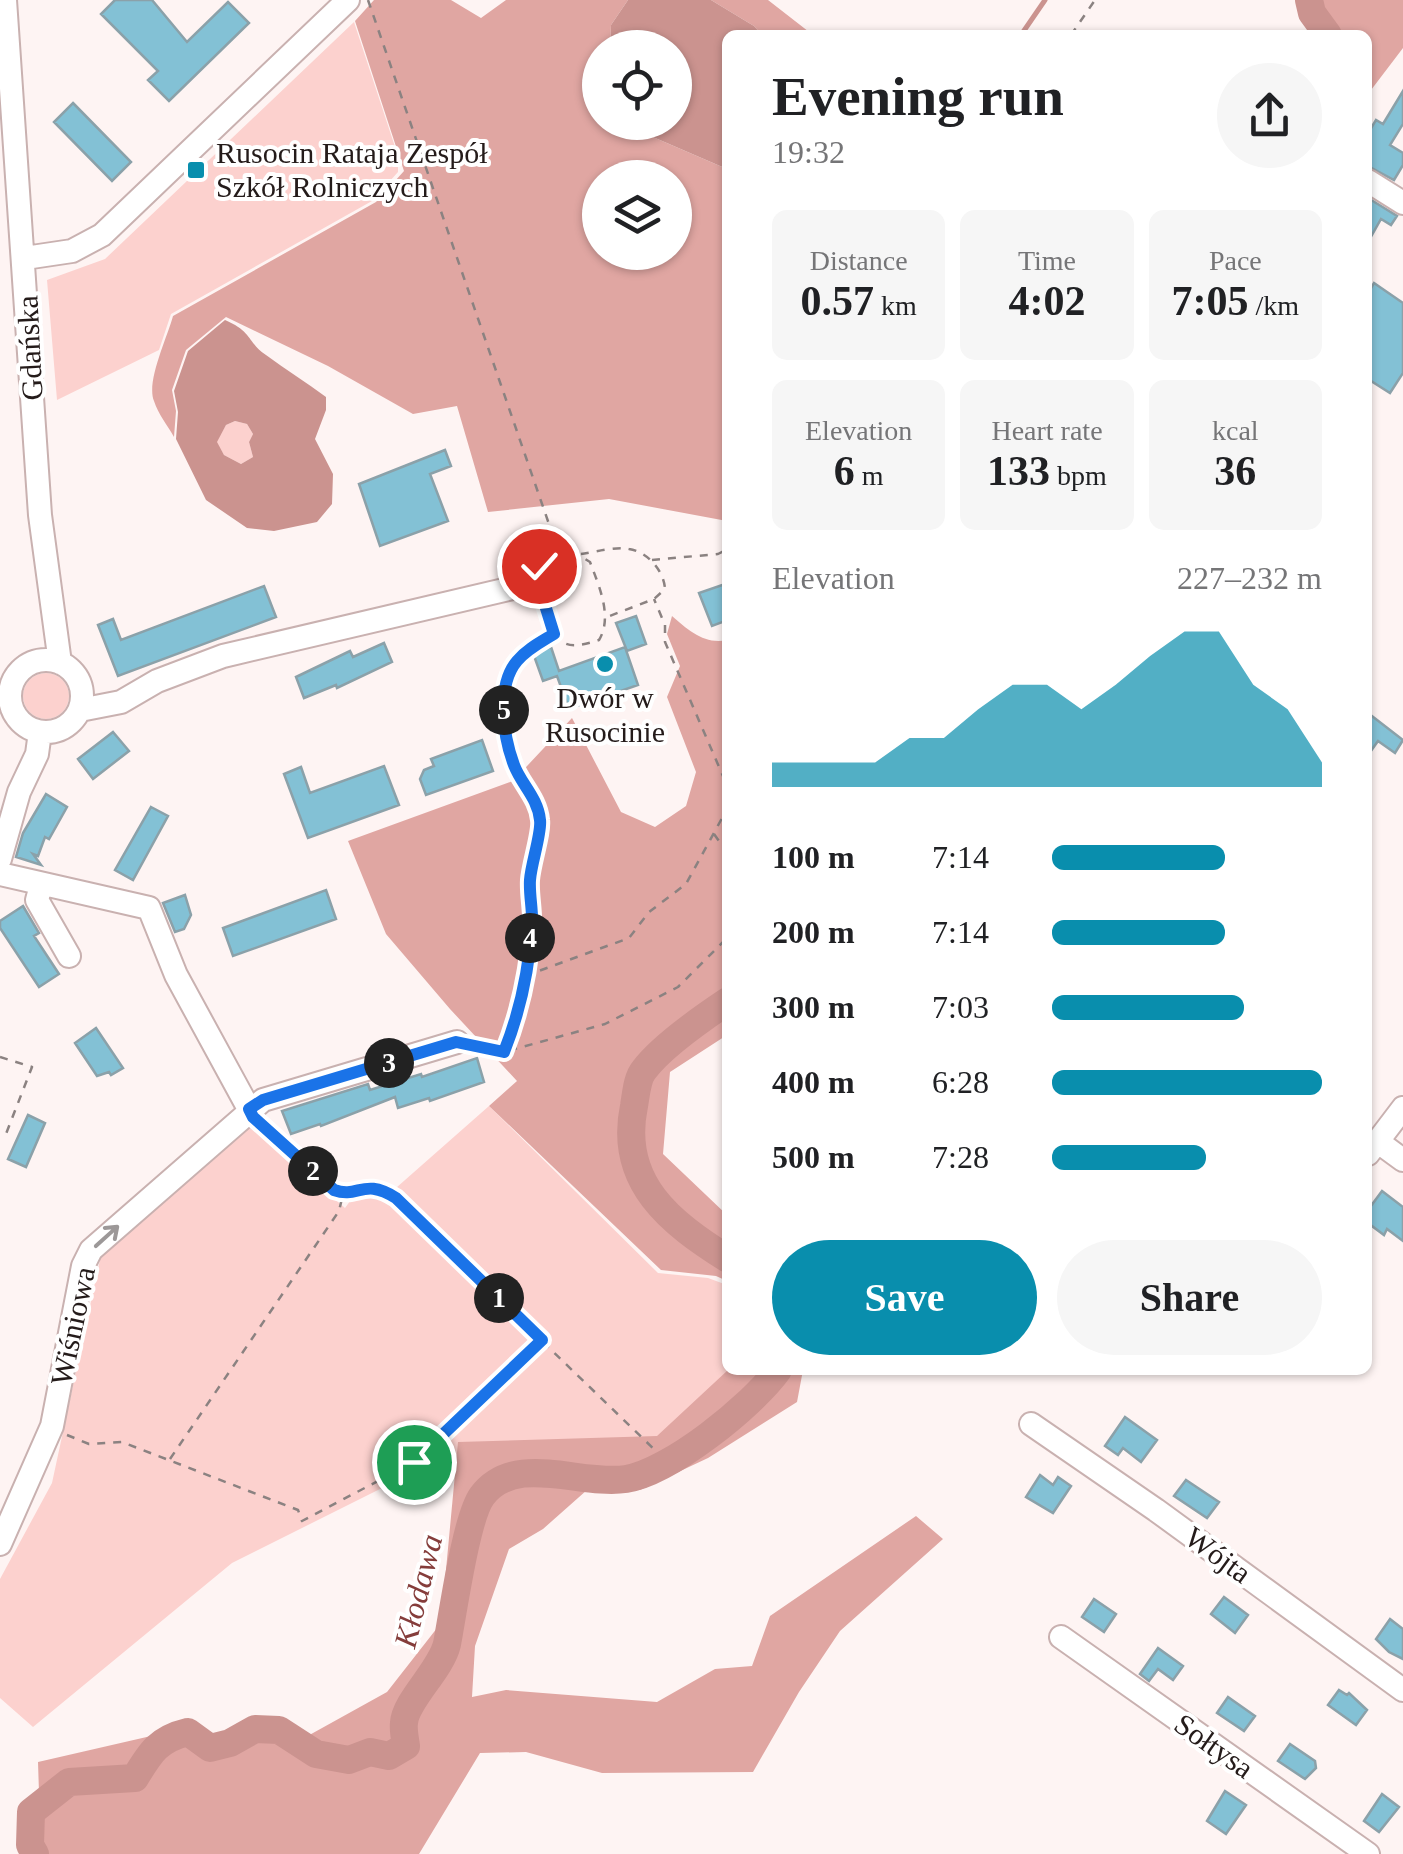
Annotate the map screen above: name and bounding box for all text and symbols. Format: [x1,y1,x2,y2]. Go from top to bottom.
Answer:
map controls [582,30,692,270]
button: locate [582,30,692,140]
button: share [1217,63,1322,168]
text: Evening run [772,66,1064,127]
text: 19:32 [772,134,845,170]
place label: Rusocin Rataja Zespół Szkół Rolniczych [216,136,488,203]
marker: Rusocin Rataja Zespół Szkół Rolniczych [185,159,207,181]
button: layers [582,160,692,270]
text: Distance [810,245,908,276]
text: Time [1018,245,1076,276]
text: Pace [1209,245,1262,276]
text: 0.57 [801,278,874,324]
text: 4:02 [1008,278,1085,324]
text: 7:05 [1172,278,1249,324]
text: km [874,290,917,321]
text: /km [1249,290,1299,321]
street label: Gdańska [10,295,49,401]
text: Elevation [805,415,912,446]
text: Heart rate [991,415,1103,446]
text: kcal [1212,415,1259,446]
text: 6 [834,448,855,494]
text: 133 [987,448,1050,494]
text: 36 [1214,448,1256,494]
text: m [855,460,884,491]
text: bpm [1050,460,1107,491]
pin [497,524,582,609]
icon: check [512,539,567,594]
text: Elevation [772,560,895,596]
text: 227–232 m [1177,560,1322,596]
marker: Dwór w Rusocinie [594,653,616,675]
place label: Dwór w Rusocinie [545,681,665,748]
pin: 5 [479,685,529,735]
text: 5 [497,694,511,725]
text: 100 m [772,839,855,875]
text: 7:14 [932,839,989,875]
pin: 4 [505,913,555,963]
text: 200 m [772,914,855,950]
text: 7:14 [932,914,989,950]
text: 4 [523,922,537,953]
text: 300 m [772,989,855,1025]
text: 7:03 [932,989,989,1025]
pin: 3 [364,1038,414,1088]
text: 3 [382,1047,396,1078]
text: 400 m [772,1064,855,1100]
text: 6:28 [932,1064,989,1100]
text: 500 m [772,1139,855,1175]
text: 7:28 [932,1139,989,1175]
pin: 2 [288,1146,338,1196]
text: 2 [306,1155,320,1186]
one-way arrow [94,1224,119,1247]
button: Save [772,1240,1037,1355]
button: Share [1057,1240,1322,1355]
street label: Wiśniowa [44,1264,101,1388]
pin: 1 [474,1273,524,1323]
text: 1 [492,1282,506,1313]
pin [372,1420,457,1505]
icon: arrive [387,1435,442,1490]
street label: Wójta [1179,1520,1258,1589]
water label: Kłodawa [386,1531,449,1652]
street label: Sołtysa [1169,1707,1260,1784]

